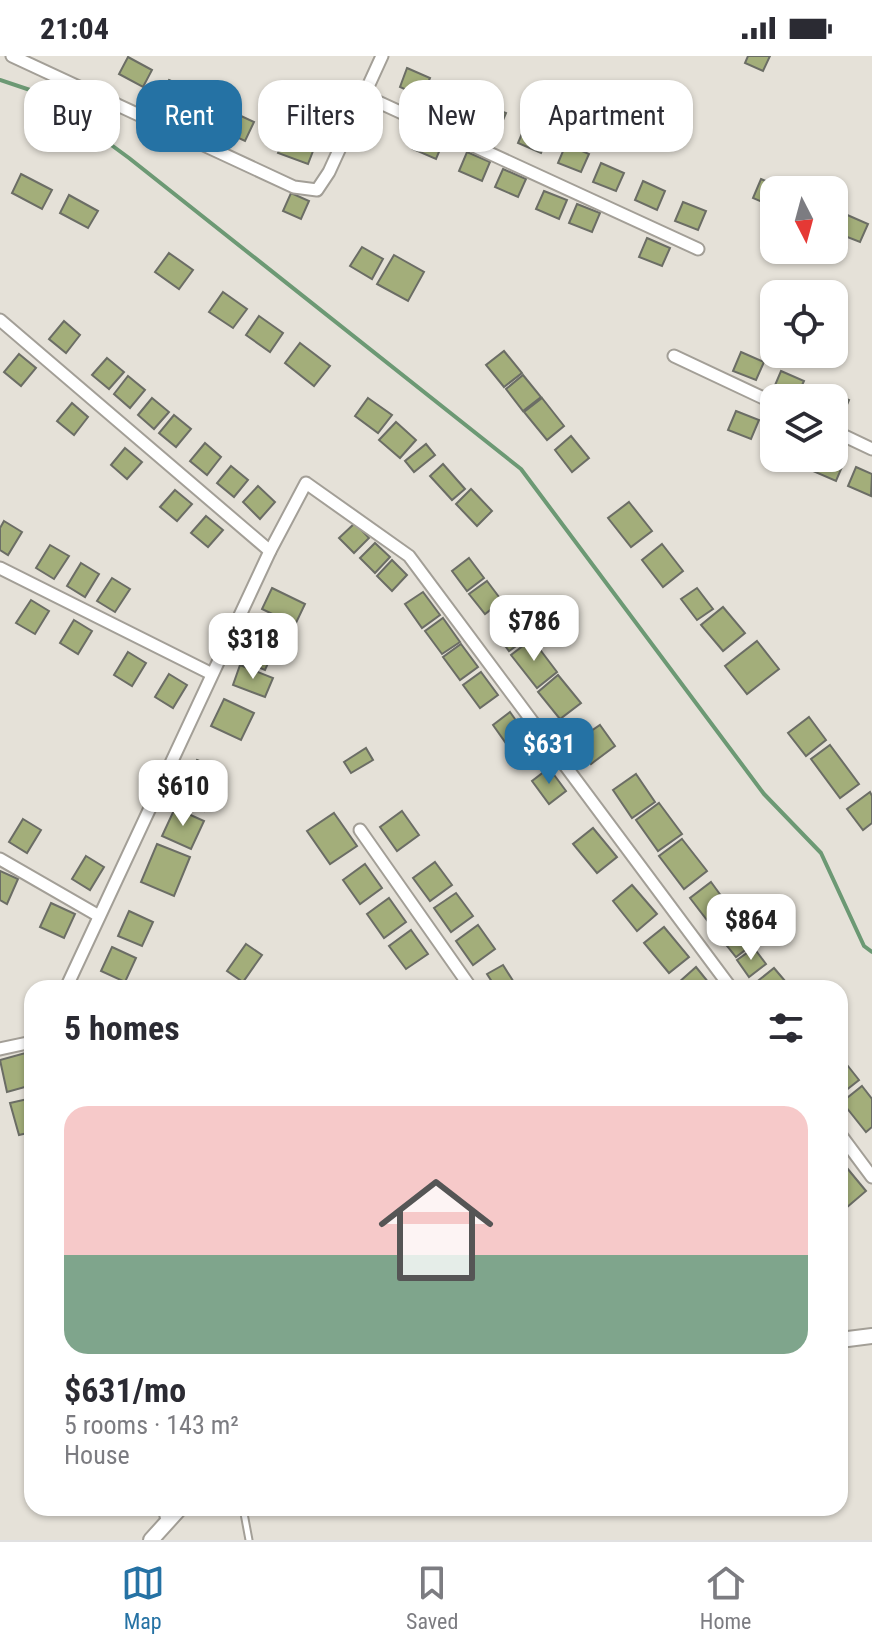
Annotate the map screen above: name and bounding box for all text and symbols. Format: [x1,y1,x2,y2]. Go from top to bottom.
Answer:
text: 21:04 [40,11,109,46]
chip: Buy [24,80,120,152]
chip: Rent [136,80,242,152]
chip: Filters [258,80,383,152]
chip: New [399,80,504,152]
chip: Apartment [520,80,693,152]
north arrow [760,176,848,264]
map controls [760,176,848,472]
button: locate [760,280,848,368]
button: layers [760,384,848,472]
pin: $786 [487,595,581,663]
text: $786 [508,606,560,636]
pin: $318 [206,613,300,681]
text: $318 [227,624,279,654]
pin: $631 [502,718,596,786]
text: $631 [523,729,575,759]
pin: $610 [136,760,230,828]
text: $610 [157,771,209,801]
pin: $864 [704,894,798,962]
text: $864 [725,905,777,935]
icon: filters [764,1006,808,1050]
text: 5 homes [64,1008,180,1048]
icon: home [364,1158,508,1302]
text: $631/mo [64,1370,186,1410]
text: 5 rooms · 143 m² [64,1410,239,1440]
text: House [64,1440,130,1470]
tab: Map [121,1561,165,1634]
tab: Saved [406,1561,458,1634]
tab: Home [700,1561,751,1634]

